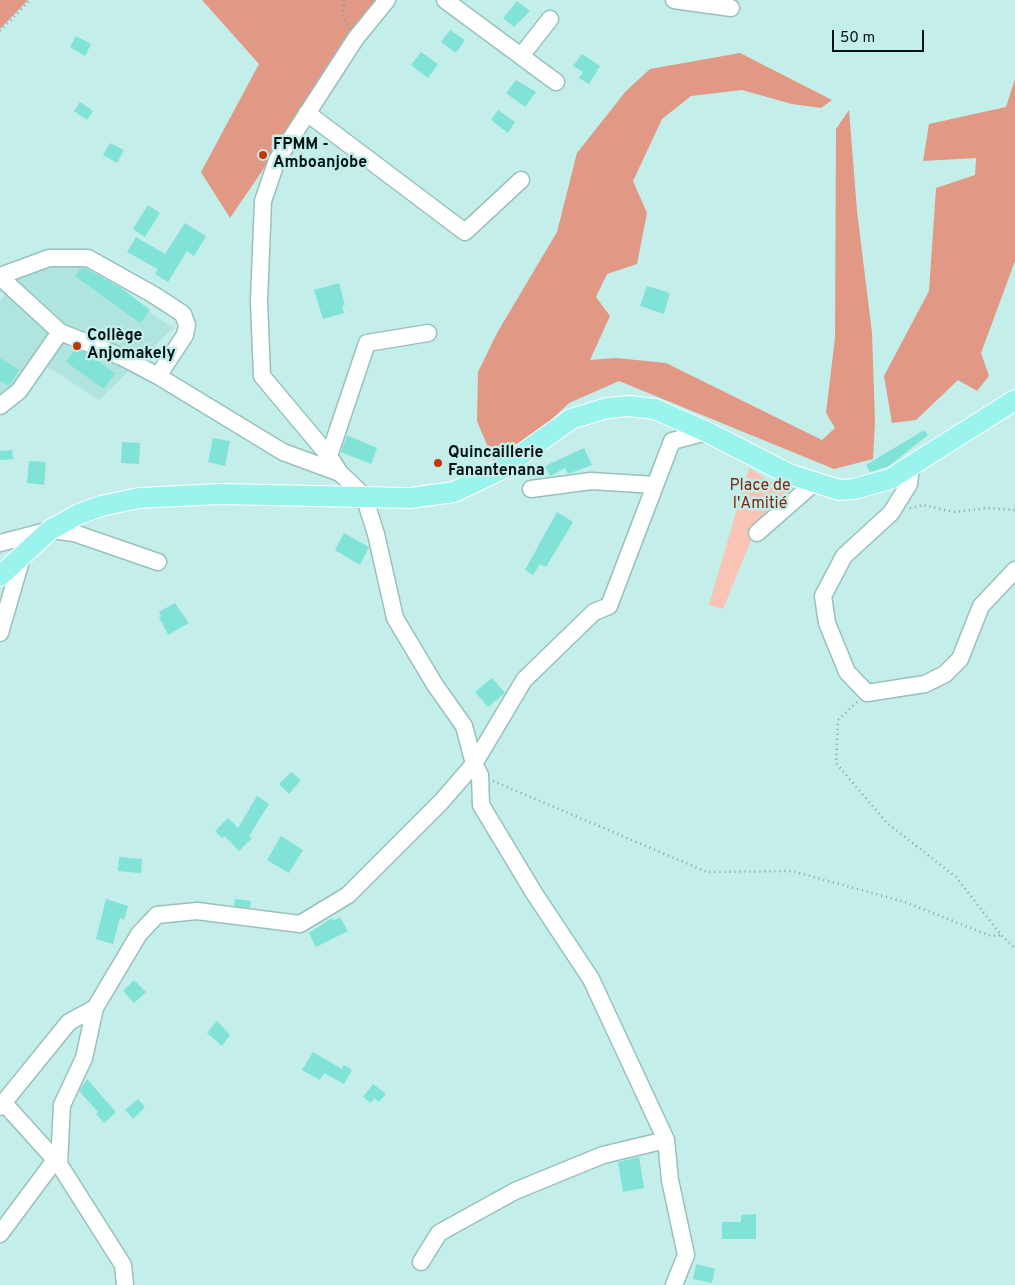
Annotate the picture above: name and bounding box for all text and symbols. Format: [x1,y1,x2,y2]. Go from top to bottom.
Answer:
scale bar [835,20,928,52]
text: 50 m [840,29,875,48]
place label: FPMM - Amboanjobe [273,136,367,174]
marker: FPMM - Amboanjobe [257,149,269,161]
place label: Collège Anjomakely [87,327,176,365]
marker: Collège Anjomakely [71,340,83,352]
place label: Quincaillerie Fanantenana [448,444,545,482]
marker: Quincaillerie Fanantenana [432,457,444,469]
park label: Place de l'Amitié [729,477,791,515]

